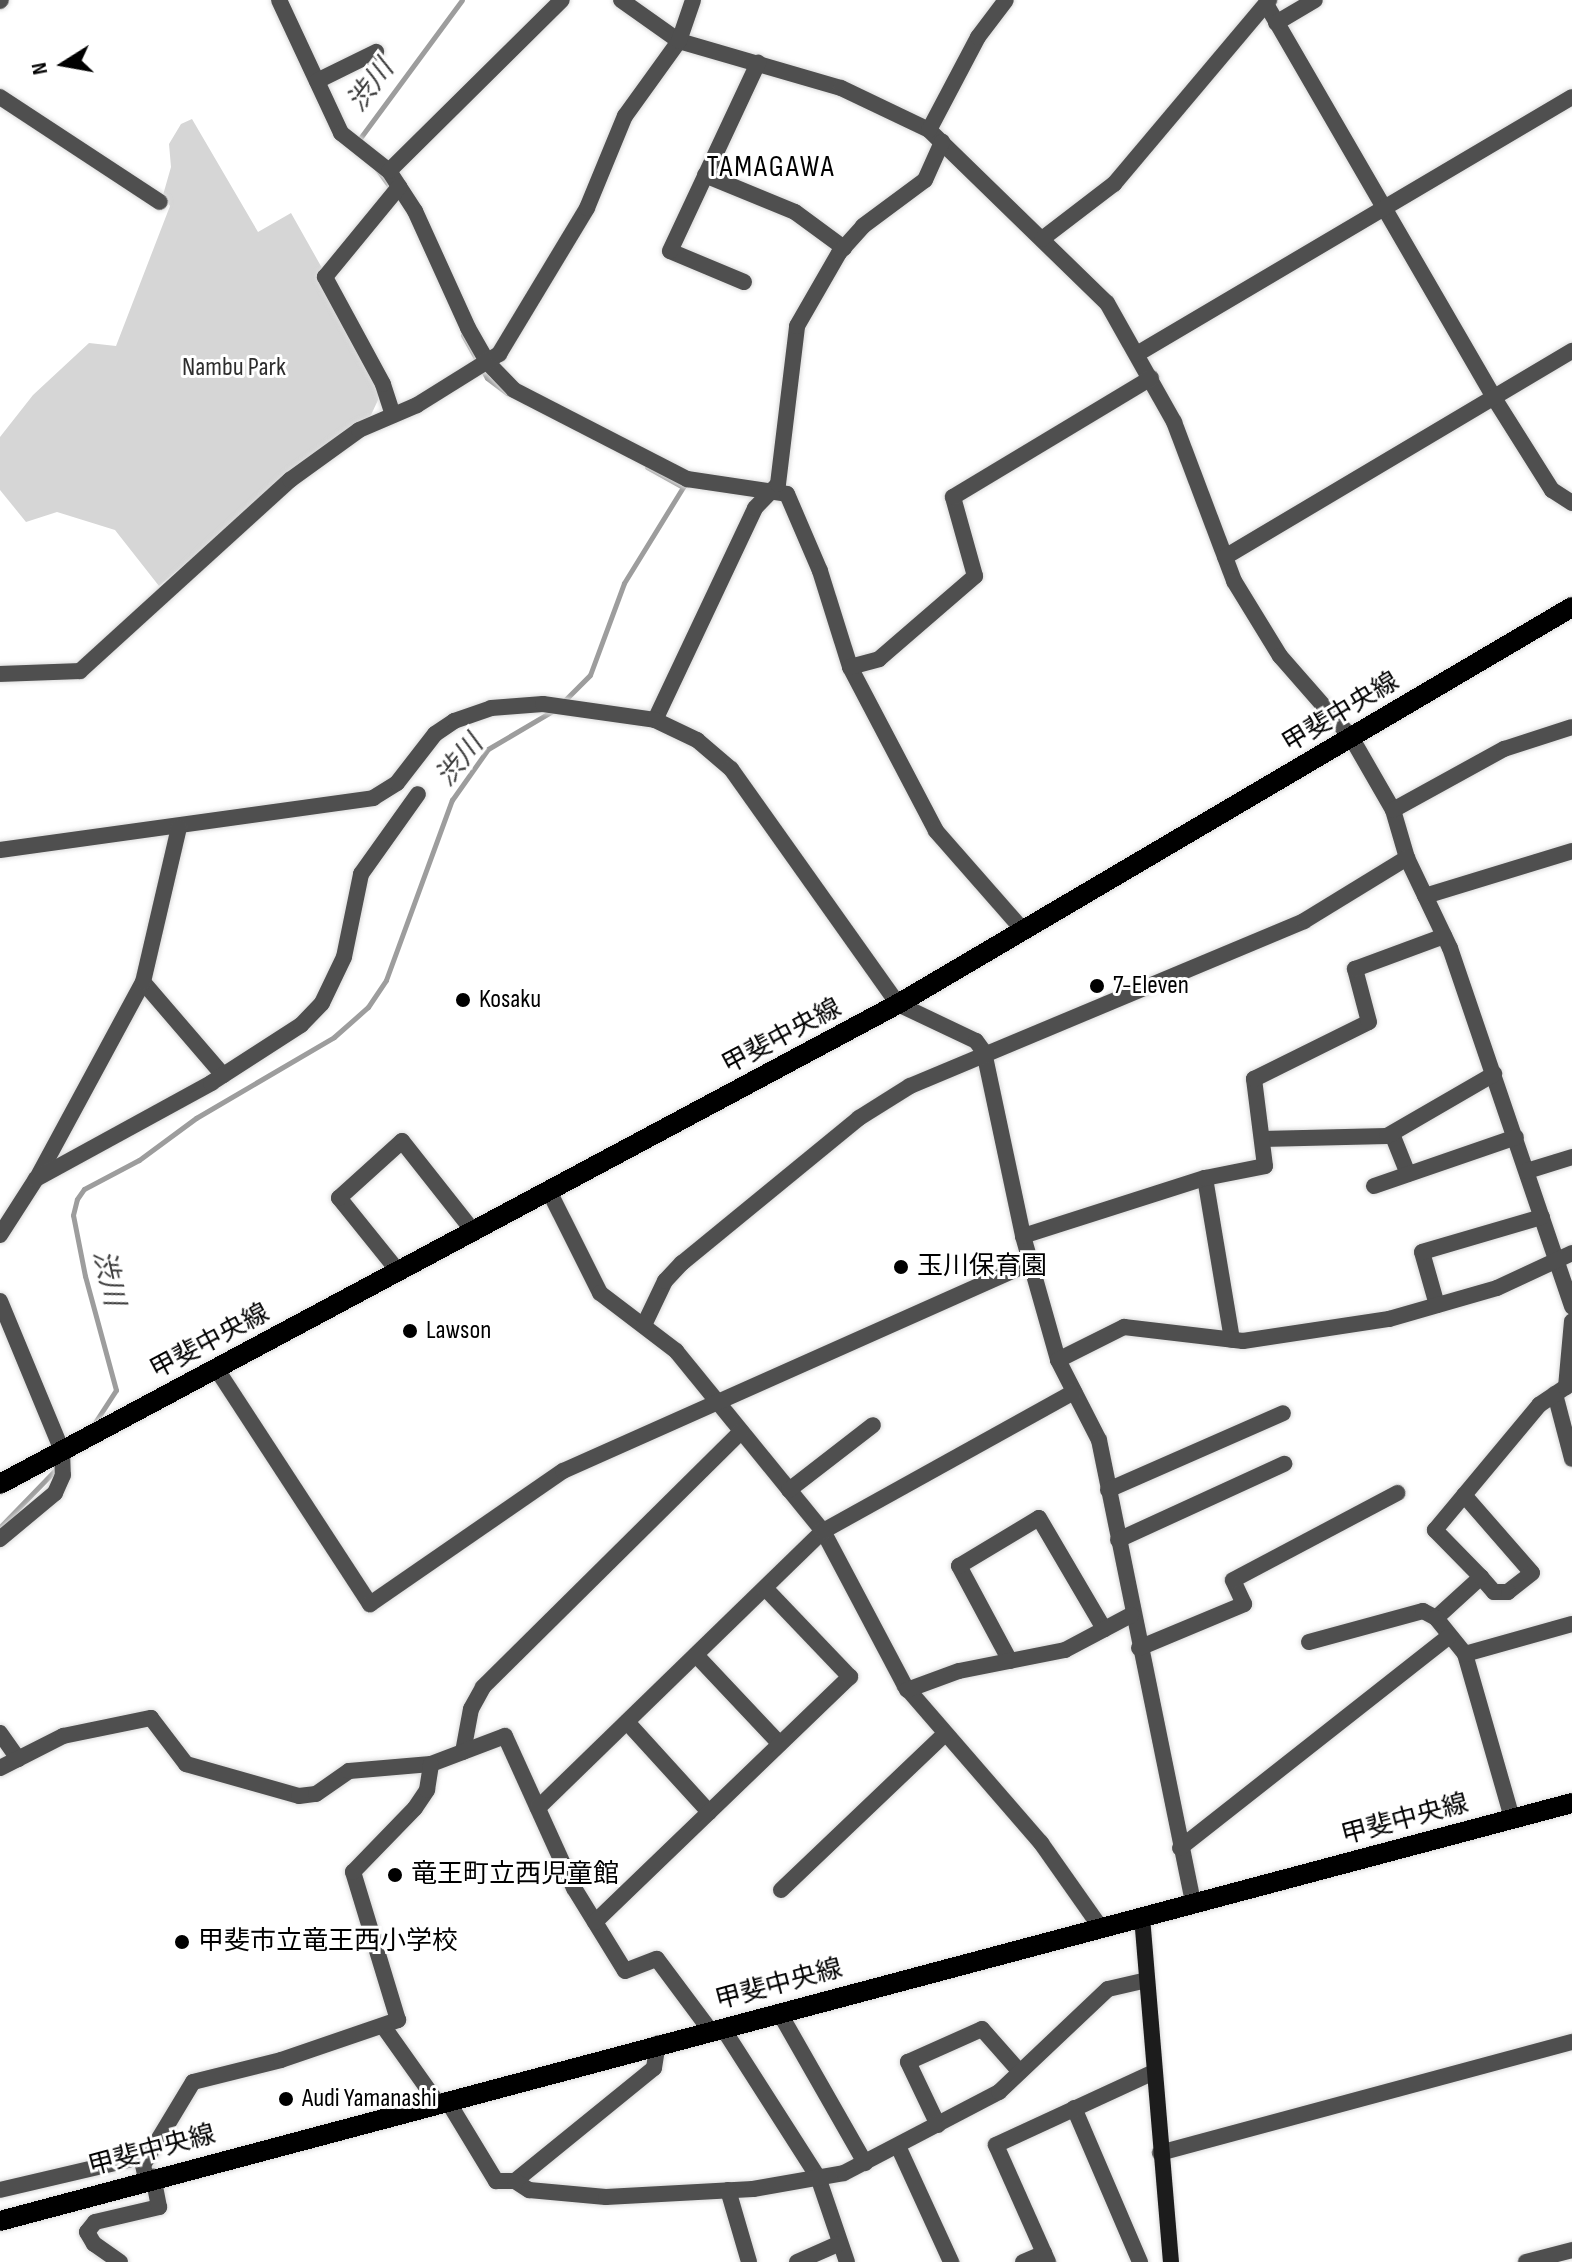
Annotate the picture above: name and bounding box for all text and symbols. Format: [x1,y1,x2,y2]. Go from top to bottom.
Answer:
north arrow [24,24,104,104]
water label: 渋川 [341,54,401,118]
text: N [26,60,54,77]
district label: TAMAGAWA [706,149,836,185]
park label: Nambu Park [182,352,286,384]
street label: 甲斐中央線 [1277,666,1405,760]
water label: 渋川 [429,729,491,793]
place label: 7-Eleven [1113,970,1189,1002]
marker: 7-Eleven [1088,977,1106,995]
place label: Kosaku [479,984,541,1016]
marker: Kosaku [454,991,472,1009]
street label: 甲斐中央線 [717,993,847,1081]
water label: 渋川 [85,1247,131,1309]
place label: 玉川保育園 [917,1251,1047,1283]
marker: 玉川保育園 [892,1258,910,1276]
street label: 甲斐中央線 [145,1298,275,1386]
place label: Lawson [426,1315,491,1347]
marker: Lawson [401,1322,419,1340]
street label: 甲斐中央線 [1338,1788,1472,1852]
place label: 竜王町立西児童館 [411,1859,619,1891]
marker: 竜王町立西児童館 [386,1866,404,1884]
place label: 甲斐市立竜王西小学校 [198,1926,458,1958]
marker: 甲斐市立竜王西小学校 [173,1933,191,1951]
street label: 甲斐中央線 [712,1953,846,2017]
place label: Audi Yamanashi [302,2083,437,2115]
marker: Audi Yamanashi [277,2090,295,2108]
street label: 甲斐中央線 [85,2119,219,2183]

